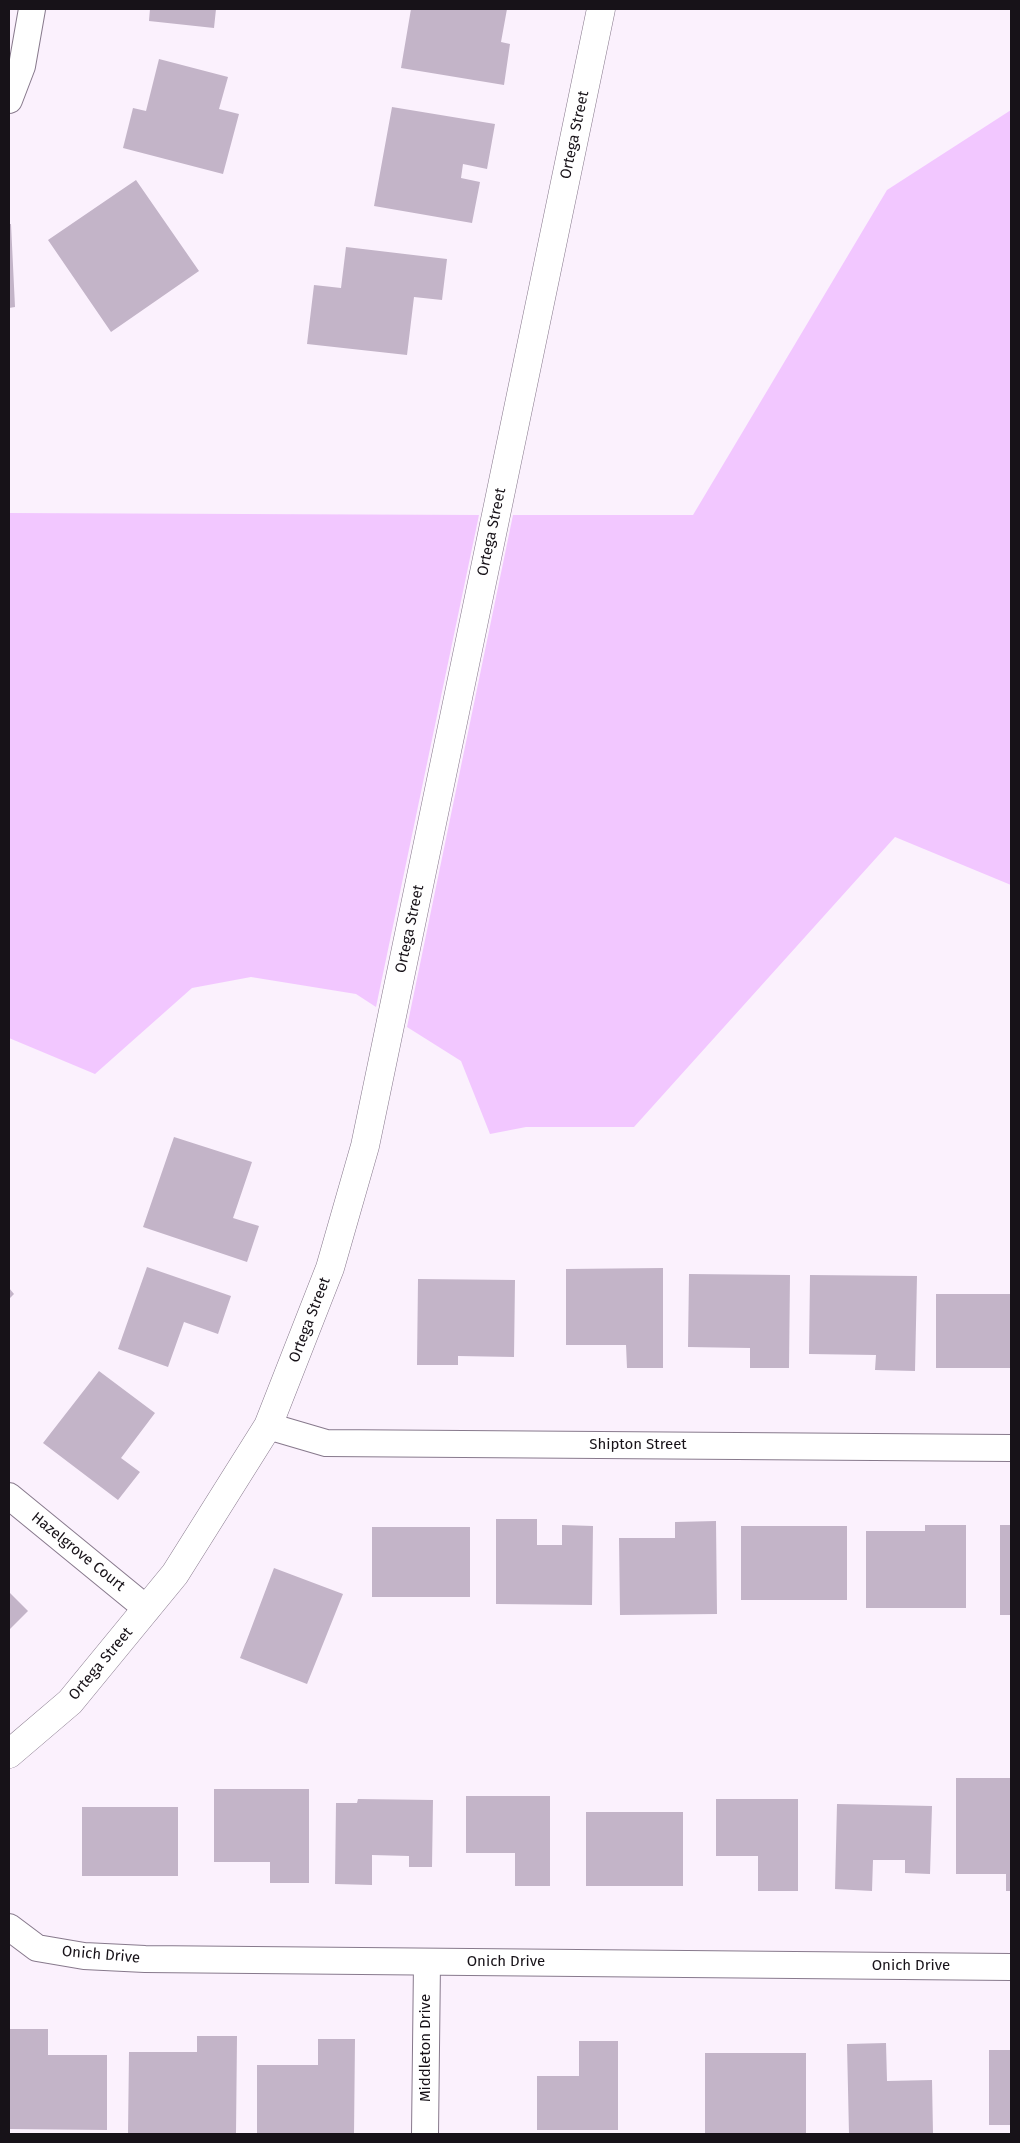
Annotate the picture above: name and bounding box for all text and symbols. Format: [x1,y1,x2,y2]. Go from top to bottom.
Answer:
street label: Ortega Street [557,89,593,181]
street label: Ortega Street [474,486,510,578]
street label: Ortega Street [392,883,428,975]
street label: Ortega Street [285,1275,335,1365]
street label: Shipton Street [589,1436,687,1454]
street label: Hazelgrove Court [27,1509,129,1595]
street label: Ortega Street [65,1624,137,1704]
street label: Onich Drive [61,1943,141,1967]
street label: Onich Drive [467,1953,545,1971]
street label: Onich Drive [872,1957,950,1975]
street label: Middleton Drive [417,1994,435,2102]

